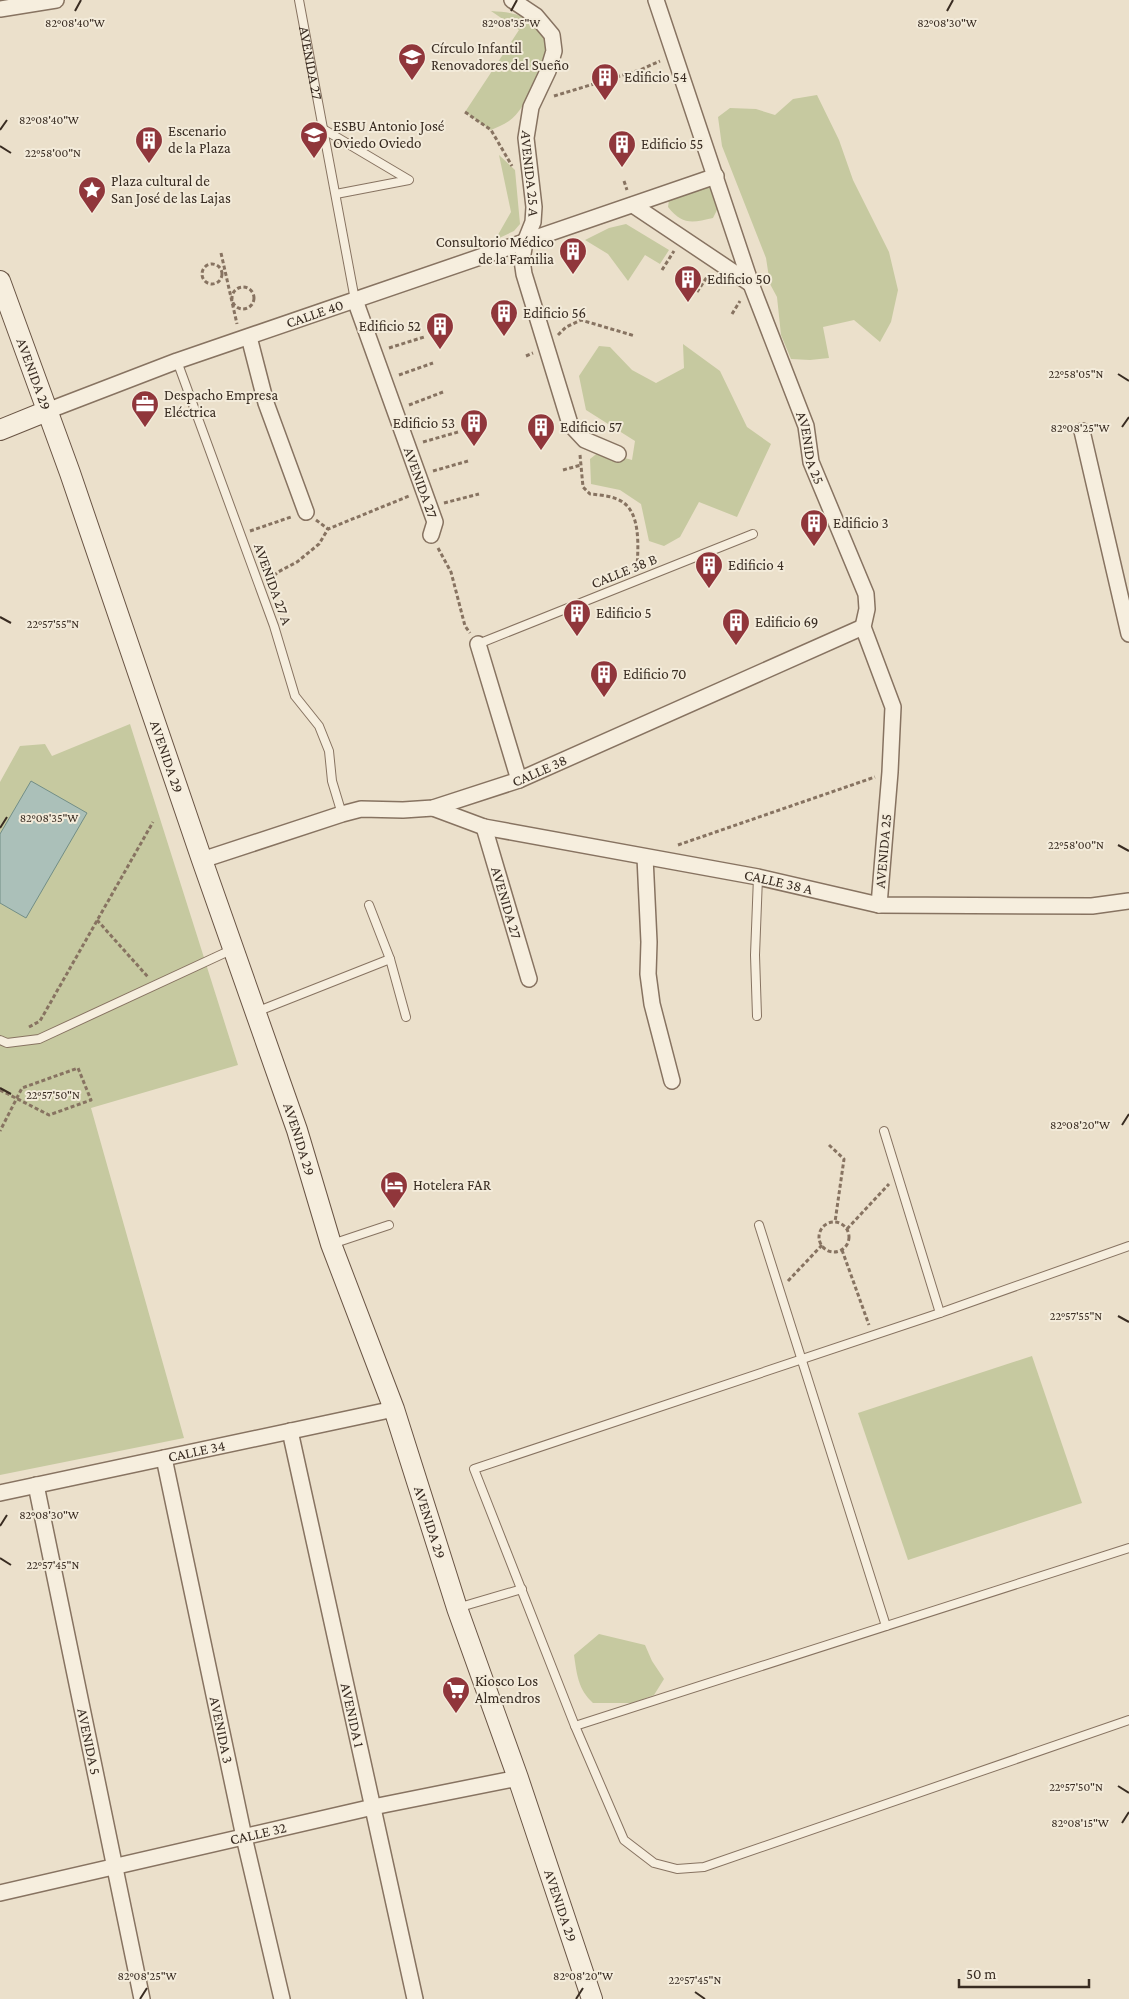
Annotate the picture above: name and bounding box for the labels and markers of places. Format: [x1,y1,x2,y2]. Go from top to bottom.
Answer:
place label: Círculo Infantil Renovadores del Sueño [431,40,569,73]
school or university icon: Círculo Infantil Renovadores del Sueño [397,42,427,81]
building icon: Edificio 54 [590,62,620,101]
place label: Edificio 54 [624,69,687,85]
place label: ESBU Antonio José Oviedo Oviedo [333,118,445,151]
school or university icon: ESBU Antonio José Oviedo Oviedo [299,120,329,159]
place label: Escenario de la Plaza [168,123,231,156]
building icon: Escenario de la Plaza [134,125,164,164]
building icon: Edificio 55 [607,129,637,168]
place label: Edificio 55 [641,136,703,152]
place label: Plaza cultural de San José de las Lajas [111,173,231,207]
place icon: Plaza cultural de San José de las Lajas [77,175,107,214]
place label: Consultorio Médico de la Familia [436,234,554,267]
building icon: Consultorio Médico de la Familia [558,236,588,275]
building icon: Edificio 50 [673,264,703,303]
place label: Edificio 50 [707,271,771,287]
building icon: Edificio 56 [489,298,519,337]
place label: Edificio 56 [523,305,586,321]
building icon: Edificio 52 [425,311,455,350]
place label: Edificio 52 [359,318,421,334]
place label: Despacho Empresa Eléctrica [164,387,278,420]
office icon: Despacho Empresa Eléctrica [130,389,160,428]
building icon: Edificio 53 [459,408,489,447]
building icon: Edificio 57 [526,412,556,451]
place label: Edificio 53 [393,415,455,431]
place label: Edificio 57 [560,419,622,435]
building icon: Edificio 3 [799,508,829,547]
place label: Edificio 3 [833,515,889,531]
building icon: Edificio 4 [694,550,724,589]
place label: Edificio 4 [728,557,784,573]
building icon: Edificio 5 [562,598,592,637]
place label: Edificio 5 [596,605,651,621]
building icon: Edificio 69 [721,607,751,646]
place label: Edificio 69 [755,614,818,630]
building icon: Edificio 70 [589,659,619,698]
place label: Edificio 70 [623,666,687,682]
hotel icon: Hotelera FAR [379,1170,409,1209]
place label: Hotelera FAR [413,1177,492,1193]
place label: Kiosco Los Almendros [475,1673,541,1706]
supermarket icon: Kiosco Los Almendros [441,1675,471,1714]

